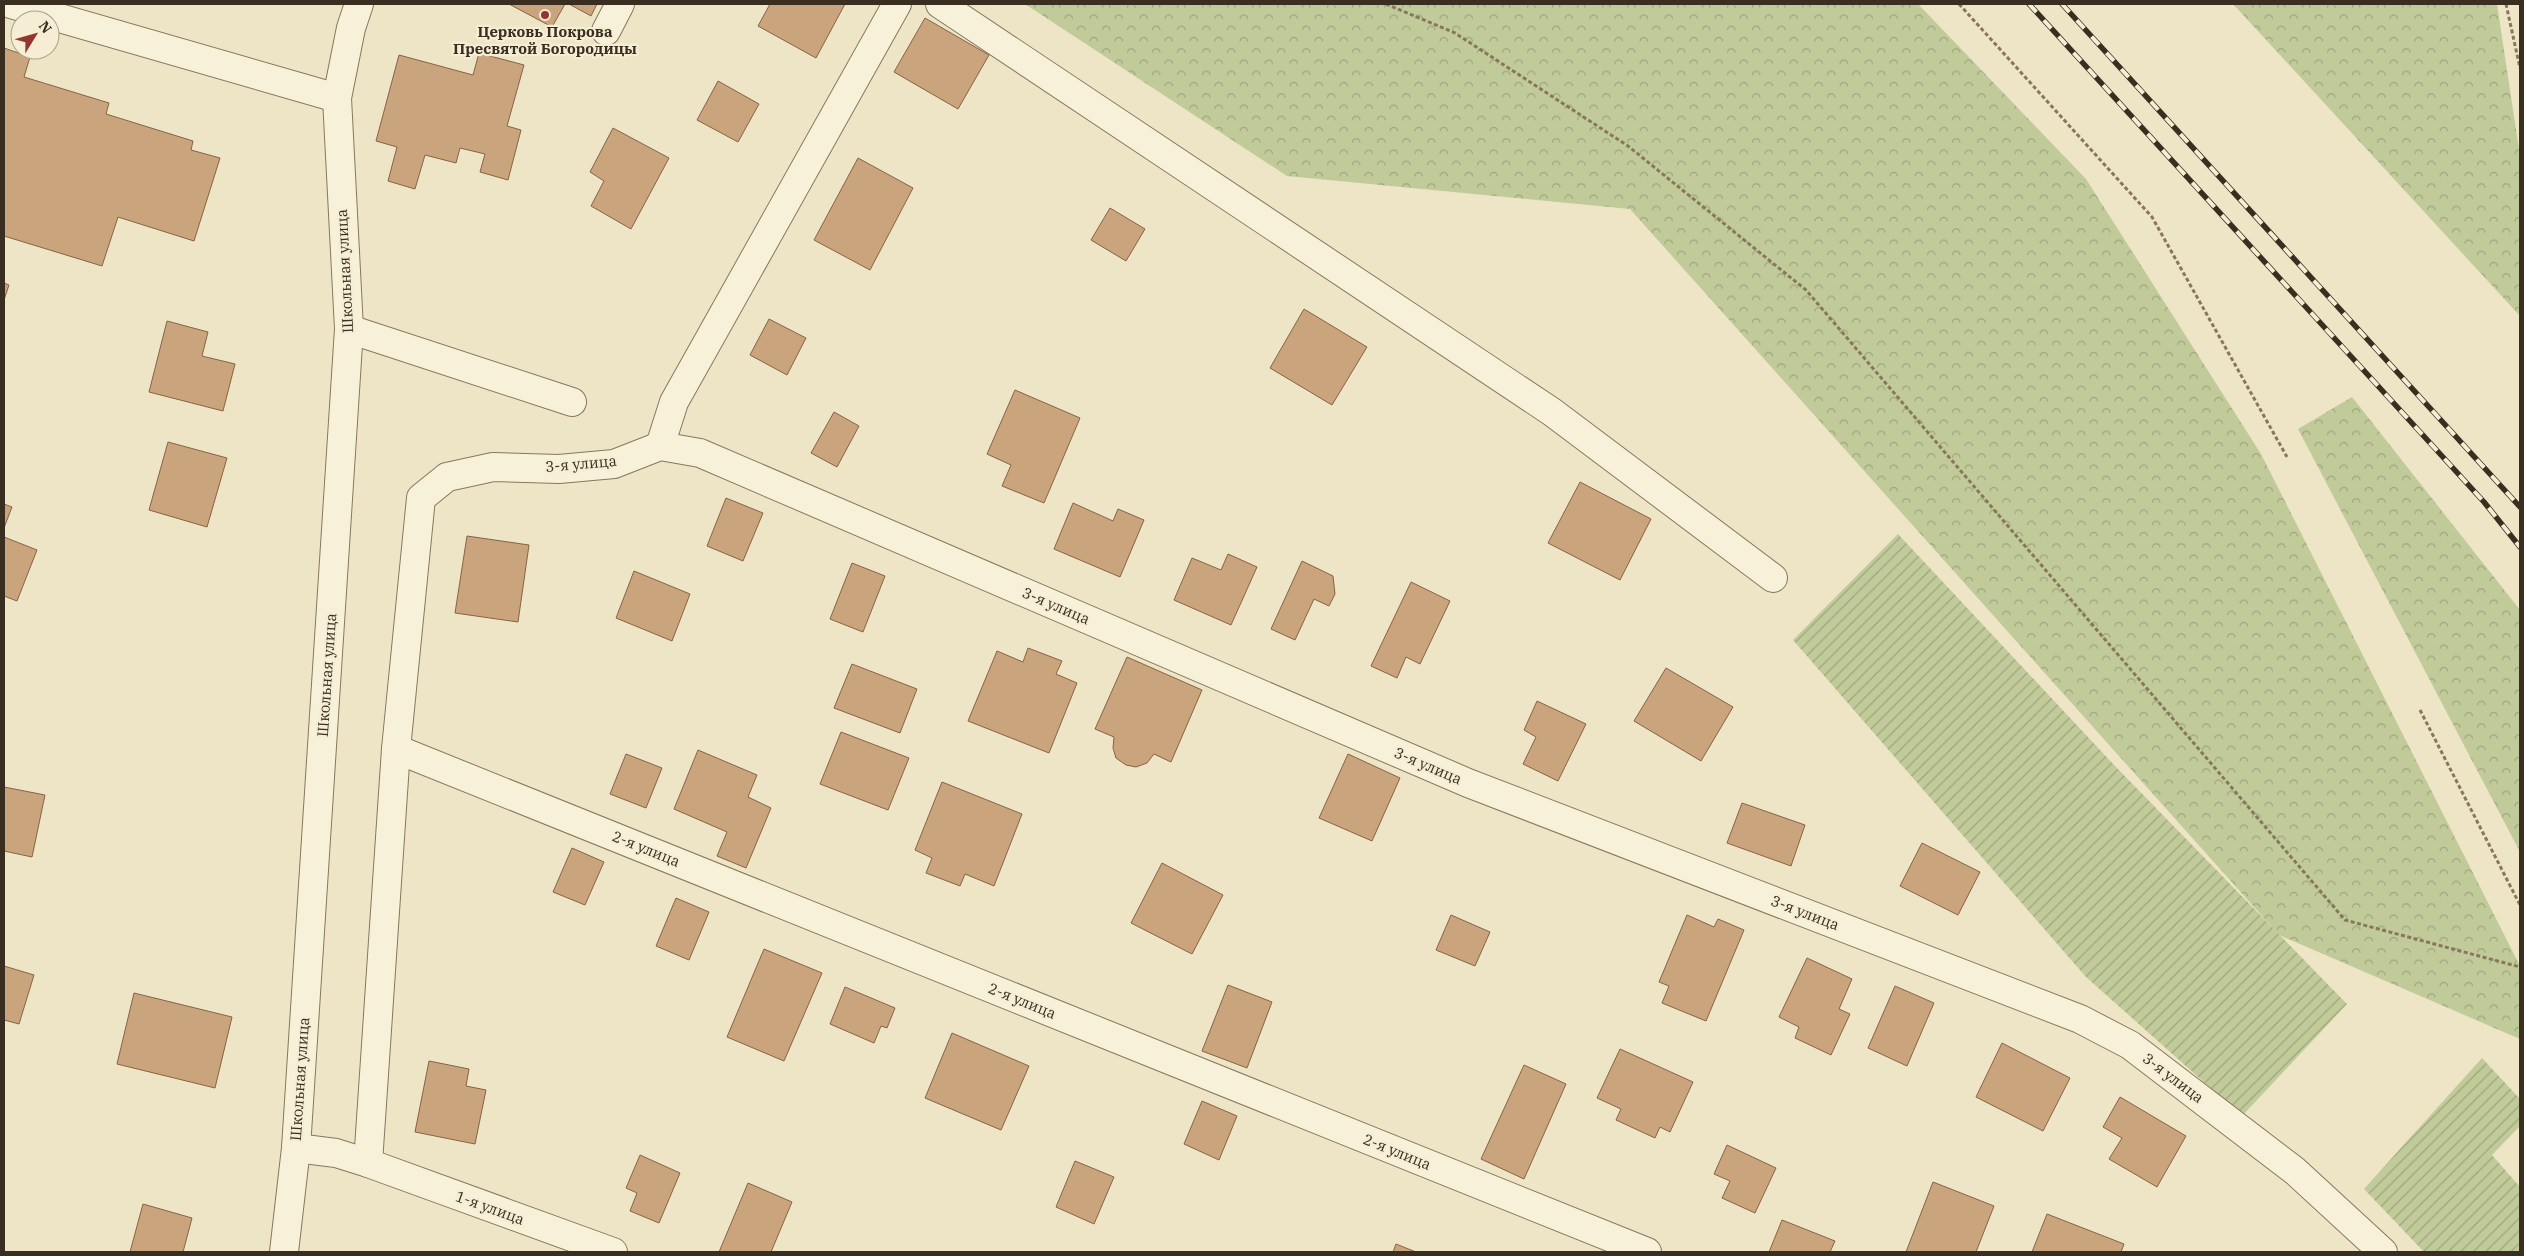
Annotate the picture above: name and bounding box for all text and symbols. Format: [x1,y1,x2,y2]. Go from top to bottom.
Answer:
marker: Церковь Покрова Пресвятой Богородицы [539,9,551,21]
north arrow [10,10,60,60]
text: N [35,17,56,37]
place label: Церковь Покрова Пресвятой Богородицы [453,22,637,58]
street label: Школьная улица [332,209,357,333]
street label: 3-я улица [544,451,617,476]
street label: 3-я улица [1020,583,1093,628]
street label: Школьная улица [313,612,340,737]
street label: 3-я улица [1392,743,1465,788]
street label: 2-я улица [609,826,683,871]
street label: 3-я улица [1768,891,1842,934]
street label: 2-я улица [985,978,1059,1023]
street label: Школьная улица [286,1016,313,1141]
street label: 3-я улица [2139,1048,2208,1107]
street label: 2-я улица [1360,1129,1434,1174]
street label: 1-я улица [453,1186,527,1229]

